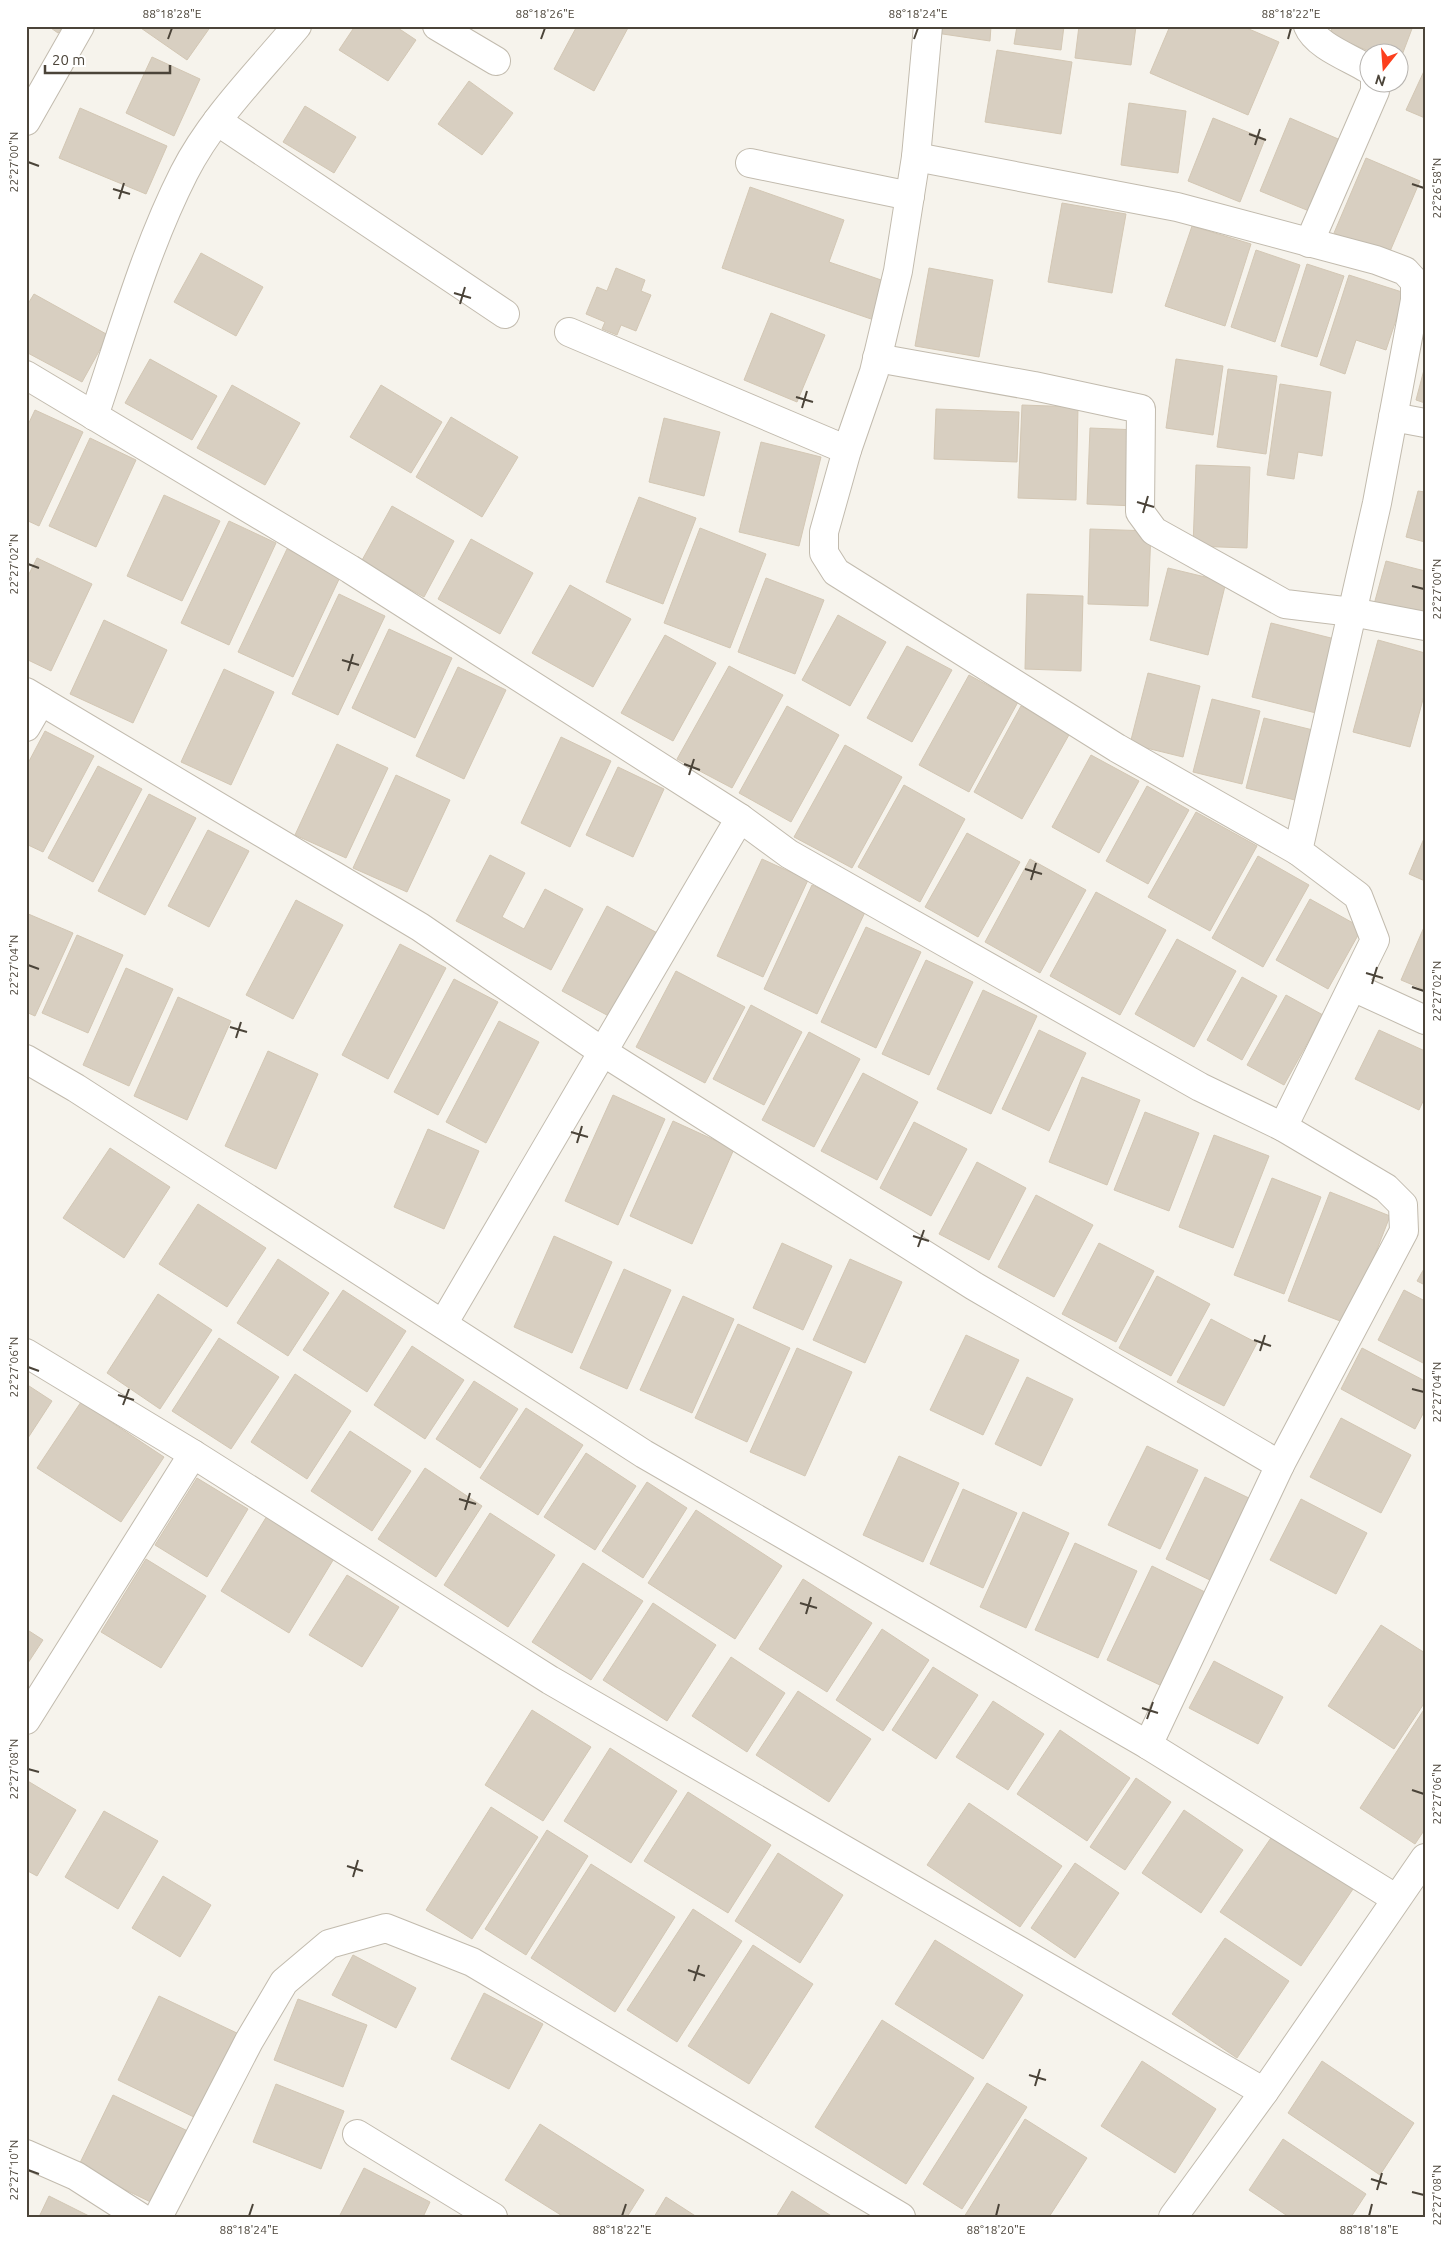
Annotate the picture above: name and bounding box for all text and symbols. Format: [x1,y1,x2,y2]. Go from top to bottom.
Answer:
text: 88°18'28"E [143,7,202,20]
text: 88°18'26"E [516,7,575,20]
text: 88°18'24"E [889,7,948,20]
text: 88°18'22"E [1262,7,1321,20]
scale bar [45,42,170,74]
north arrow [1358,42,1408,92]
text: 20 m [52,51,85,68]
text: N [1373,71,1388,90]
text: 22°27'00"N [7,132,20,192]
text: 22°26'58"N [1430,158,1443,218]
text: 22°27'02"N [7,534,20,594]
text: 22°27'00"N [1430,559,1443,619]
text: 22°27'04"N [7,935,20,995]
text: 22°27'02"N [1430,961,1443,1021]
text: 22°27'06"N [7,1337,20,1397]
text: 22°27'04"N [1430,1362,1443,1422]
text: 22°27'08"N [7,1739,20,1799]
text: 22°27'06"N [1430,1764,1443,1824]
text: 22°27'10"N [7,2140,20,2200]
text: 22°27'08"N [1430,2165,1443,2225]
text: 88°18'24"E [220,2223,279,2236]
text: 88°18'22"E [593,2223,652,2236]
text: 88°18'20"E [967,2223,1026,2236]
text: 88°18'18"E [1340,2223,1399,2236]

